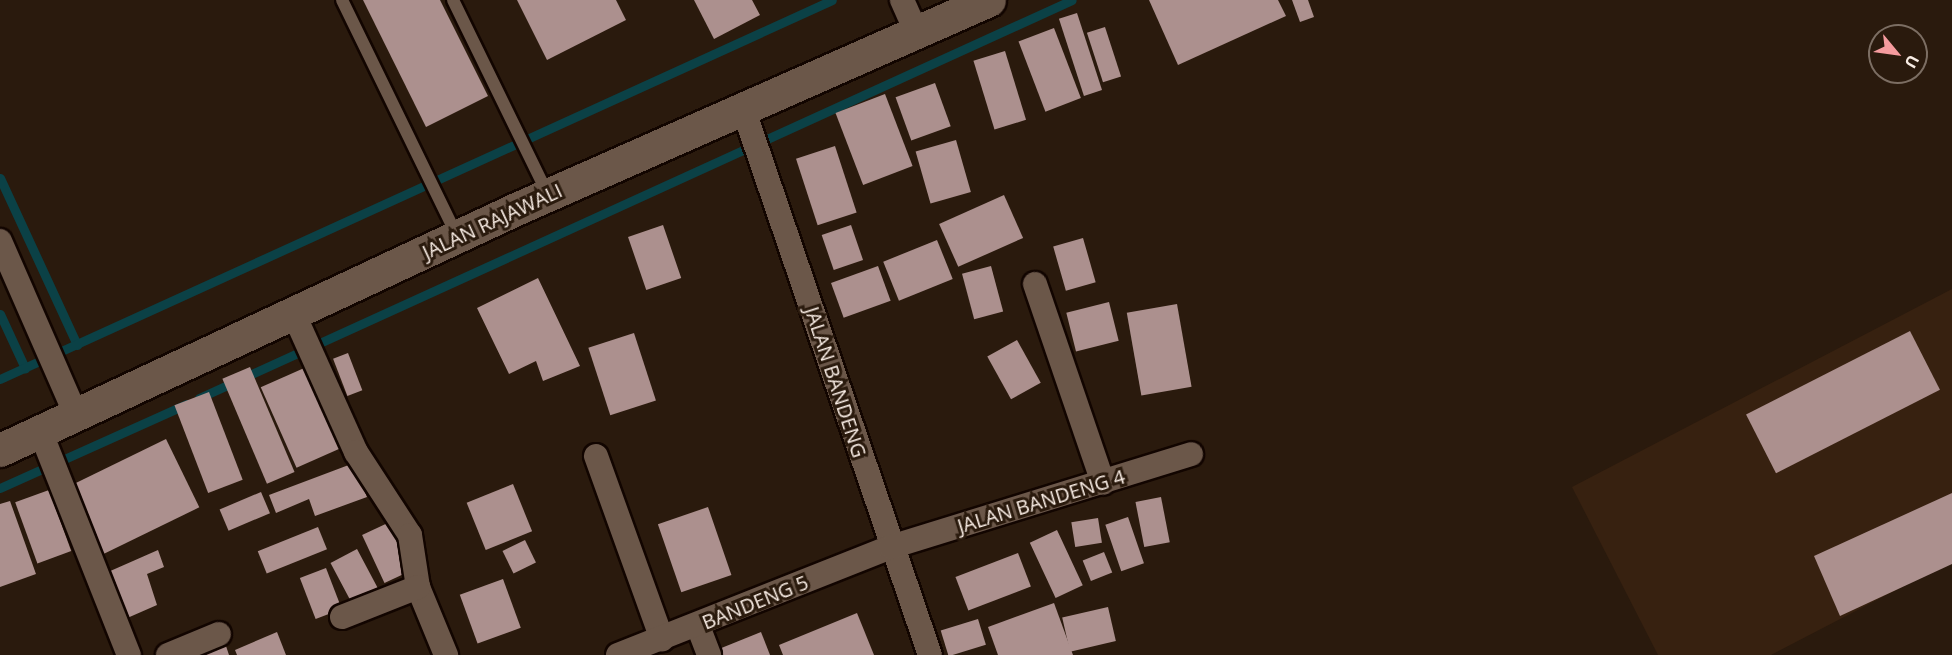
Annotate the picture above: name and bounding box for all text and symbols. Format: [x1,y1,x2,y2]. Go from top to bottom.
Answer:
north arrow [1868,24,1928,84]
text: U [1899,51,1925,72]
street label: JALAN RAJAWALI [418,178,566,264]
street label: JALAN BANDENG [800,304,872,460]
street label: JALAN BANDENG 4 [954,464,1128,538]
street label: BANDENG 5 [698,570,812,634]

